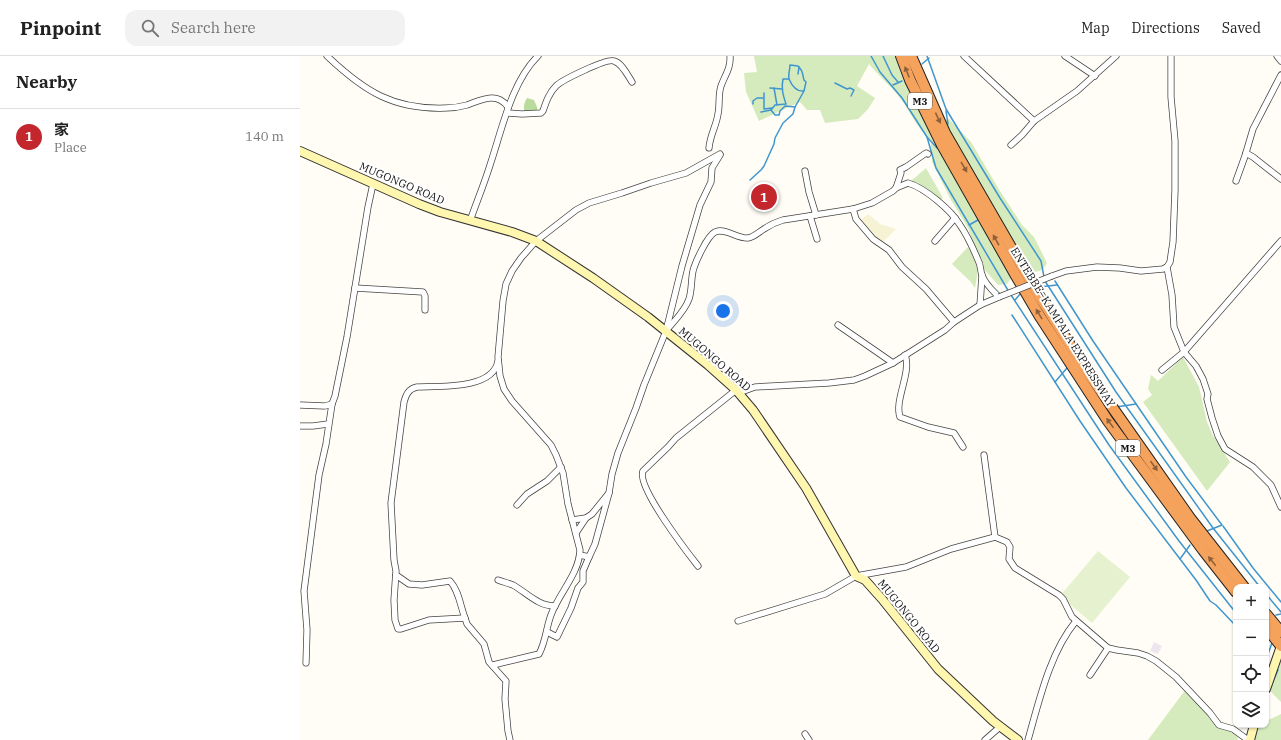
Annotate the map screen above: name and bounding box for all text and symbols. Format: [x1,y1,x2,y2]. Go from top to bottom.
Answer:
search box [125,10,405,46]
text: Pinpoint [20,16,101,40]
icon: search [139,17,161,39]
text: Search here [171,18,256,37]
text: Map [1081,19,1110,37]
text: Directions [1132,19,1200,37]
text: Saved [1222,19,1261,37]
one-way arrow [904,67,910,78]
text: Nearby [16,71,77,93]
road number: M3 [908,93,932,109]
one-way arrow [935,112,941,123]
text: 家 [54,120,69,139]
text: 1 [25,128,33,145]
text: 140 m [245,128,284,145]
text: Place [54,139,87,156]
street label: MUGONGO ROAD [357,159,447,207]
one-way arrow [961,161,968,173]
pin: 1 [751,182,777,212]
one-way arrow [992,234,999,246]
street label: ENTEBBE–KAMPALA EXPRESSWAY [1008,244,1118,410]
your location [713,301,733,321]
one-way arrow [1035,308,1042,320]
street label: MUGONGO ROAD [676,324,754,394]
one-way arrow [1106,418,1114,428]
road number: M3 [1116,440,1140,456]
one-way arrow [1150,461,1158,471]
one-way arrow [1207,556,1216,567]
street label: MUGONGO ROAD [875,576,943,656]
map controls [1233,584,1269,728]
button: + [1233,584,1269,620]
button: − [1233,620,1269,656]
button: locate [1233,656,1269,692]
button: layers [1233,692,1269,728]

